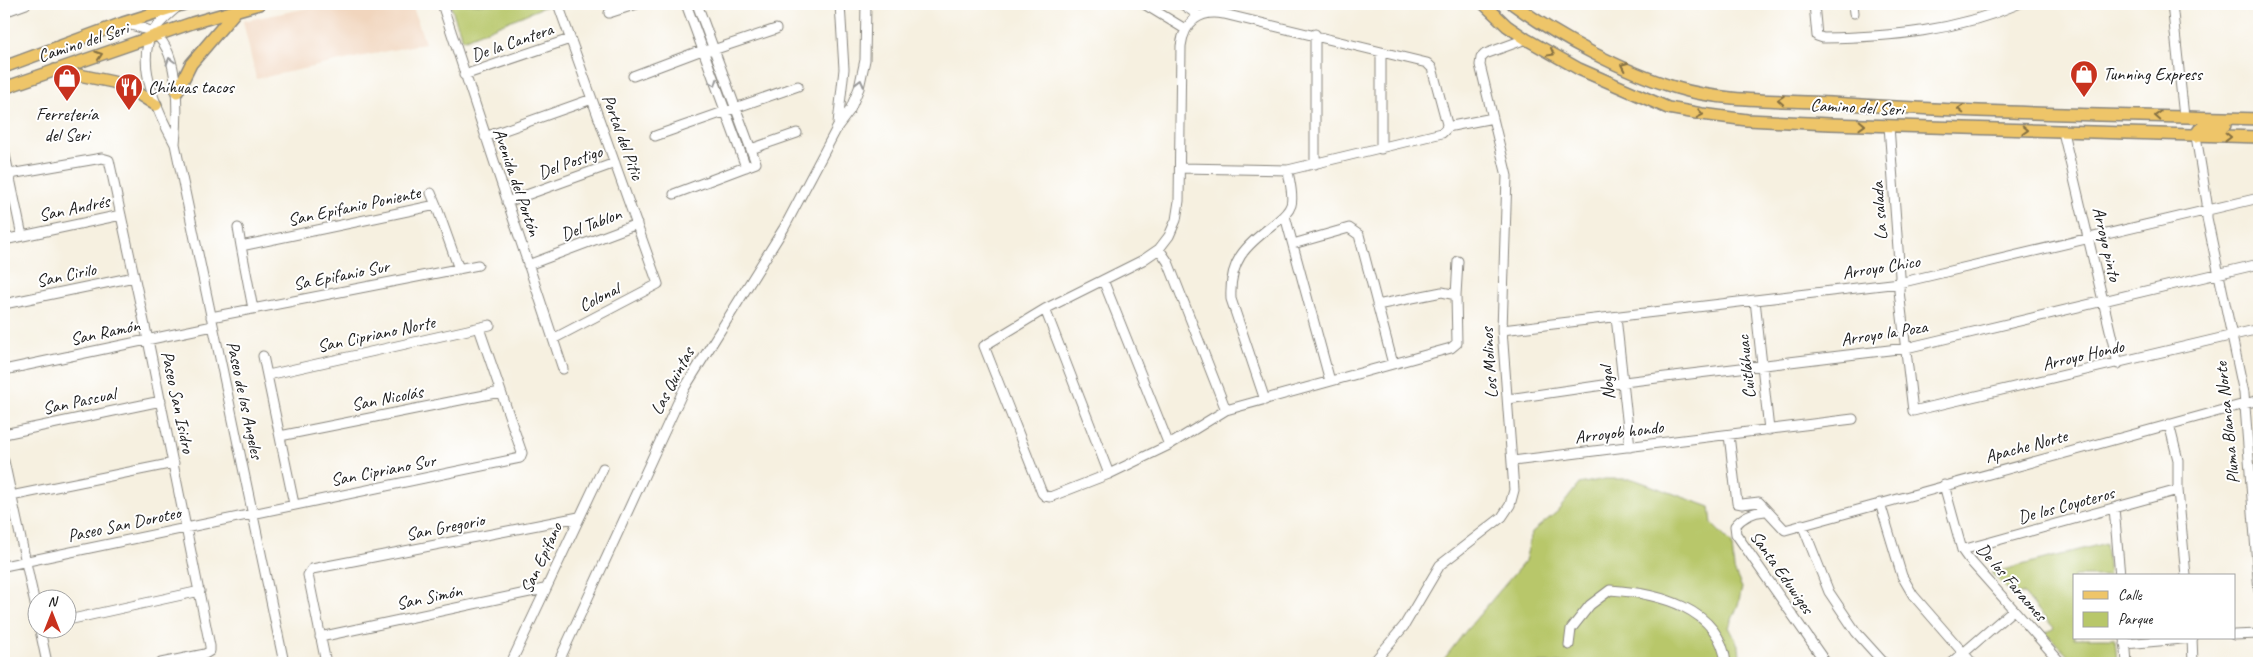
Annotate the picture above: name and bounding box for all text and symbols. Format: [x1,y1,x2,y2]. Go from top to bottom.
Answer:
street label: Camino del Seri [35,16,133,67]
street label: De la Cantera [468,17,557,66]
one-way arrow [1545,47,1554,57]
one-way arrow [95,50,103,60]
one-way arrow [165,57,175,66]
shop icon: Tunning Express [2069,59,2099,98]
one-way arrow [1620,62,1629,73]
shop icon: Ferretería del Seri [52,63,82,102]
place label: Tunning Express [2103,63,2204,85]
restaurant icon: Chihuas tacos [114,72,144,111]
place label: Chihuas tacos [148,76,235,98]
one-way arrow [708,78,718,87]
one-way arrow [854,79,865,88]
street label: Portal del Pitic [597,91,649,184]
one-way arrow [1777,94,1785,105]
street label: Camino del Seri [1810,94,1907,121]
place label: Ferretería del Seri [36,103,99,146]
one-way arrow [1956,104,1964,114]
one-way arrow [1696,108,1705,118]
one-way arrow [2154,110,2162,121]
one-way arrow [1859,120,1867,130]
street label: Avenida del Portón [488,125,546,240]
one-way arrow [2021,125,2029,136]
one-way arrow [2224,132,2232,142]
street label: Del Postigo [535,140,607,184]
street label: La salada [1866,180,1892,241]
street label: San Epifanio Poniente [286,181,423,231]
street label: San Andrés [37,189,113,226]
street label: Del Tablon [558,202,625,246]
street label: Arroyo pinto [2088,205,2127,285]
street label: Arroyo Chico [1841,250,1923,284]
street label: Sa Epifanio Sur [291,254,393,295]
street label: San Cirilo [34,258,99,292]
street label: Colonal [575,276,626,317]
street label: San Cipriano Norte [315,311,438,357]
street label: San Ramón [68,314,143,350]
street label: Arroyo la Poza [1839,315,1930,351]
street label: Los Molinos [1475,325,1502,399]
street label: Cuitláhuac [1732,333,1760,400]
street label: Arroyo Hondo [2040,335,2128,375]
street label: Paseo de los Angeles [222,339,269,463]
street label: Las Quintas [645,342,700,418]
street label: Paseo San Isidro [156,349,200,457]
street label: Pluma Blanca Norte [2210,360,2244,485]
street label: Nogal [1594,362,1619,401]
street label: San Nicolás [349,380,426,416]
street label: San Pascual [41,382,120,419]
street label: Arroyob hondo [1574,415,1666,448]
street label: Apache Norte [1983,424,2070,467]
street label: San Cipriano Sur [329,449,439,491]
street label: De los Coyoteros [2015,481,2118,528]
street label: Paseo San Doroteo [65,501,184,547]
street label: San Gregorio [404,508,488,545]
street label: San Epifano [515,518,568,597]
street label: Santa Eduwiges [1745,526,1820,619]
street label: De los Faraones [1972,538,2053,627]
legend [2073,574,2236,640]
street label: San Simón [394,579,465,615]
text: Calle [2118,586,2143,605]
north arrow [28,590,78,640]
text: N [48,593,59,610]
text: Parque [2118,610,2154,629]

